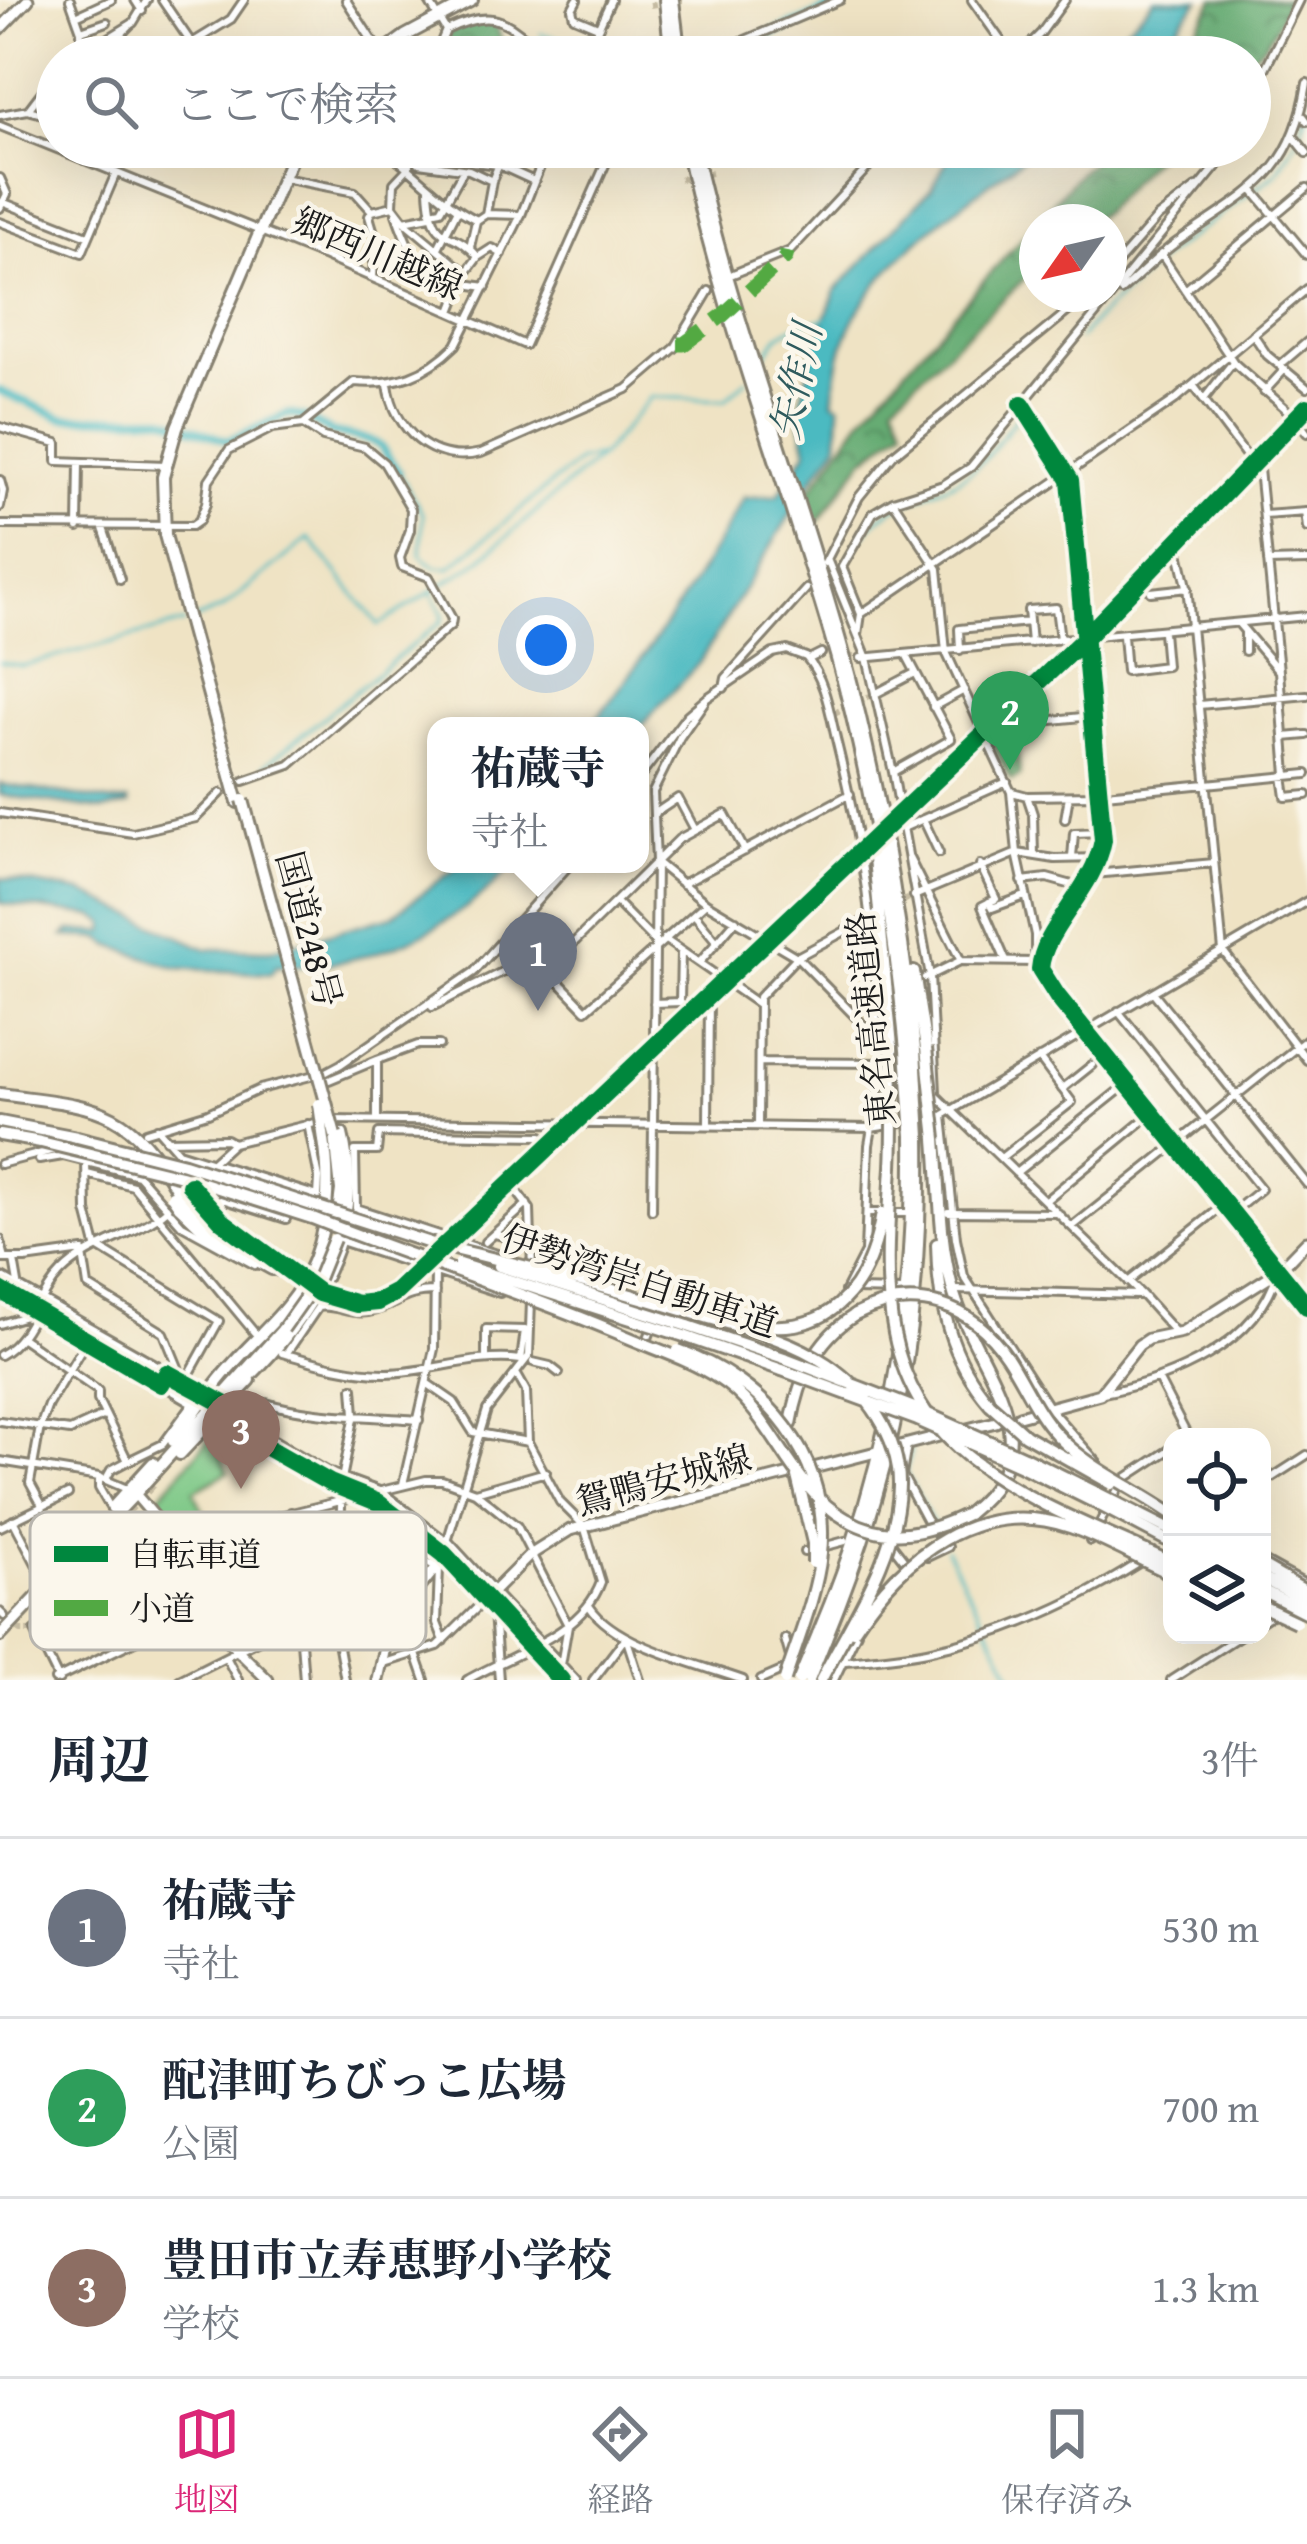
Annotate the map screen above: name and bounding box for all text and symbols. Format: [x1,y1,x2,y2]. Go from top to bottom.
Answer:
search box [36,36,1271,168]
icon: search [78,69,144,135]
text: ここで検索 [174,71,399,136]
street label: 郷西川越線 [285,193,471,313]
north arrow [1019,204,1127,312]
water label: 矢作川 [755,314,836,444]
your location [516,615,576,675]
pin: 2 [971,671,1049,770]
popup [427,717,649,873]
text: 祐蔵寺 [470,735,606,800]
text: 寺社 [470,802,549,859]
street label: 国道248号 [264,845,356,1013]
street label: 東名高速道路 [832,909,908,1129]
pin: 1 [499,912,577,1011]
street label: 伊勢湾岸自動車道 [495,1210,785,1350]
pin: 3 [202,1390,280,1489]
map controls [1163,1428,1271,1644]
button: locate [1163,1428,1271,1536]
street label: 鴛鴨安城線 [569,1430,757,1528]
legend [30,1512,426,1650]
text: 自転車道 [129,1530,261,1578]
button: layers [1163,1536,1271,1644]
text: 小道 [129,1584,195,1632]
text: 周辺 [48,1722,150,1797]
text: 3件 [1201,1731,1259,1788]
text: 祐蔵寺 [162,1867,297,1932]
text: 1 [77,1899,97,1956]
text: 530 m [1162,1899,1259,1956]
text: 寺社 [162,1934,240,1991]
text: 配津町ちびっこ広場 [162,2047,567,2112]
text: 2 [77,2079,97,2136]
text: 700 m [1162,2079,1259,2136]
text: 公園 [162,2114,240,2171]
text: 豊田市立寿恵野小学校 [162,2227,612,2292]
text: 3 [77,2259,97,2316]
text: 1.3 km [1152,2259,1259,2316]
text: 学校 [162,2294,240,2351]
tab: 地図 [174,2401,240,2523]
tab: 経路 [587,2401,653,2523]
tab: 保存済み [1001,2401,1133,2523]

